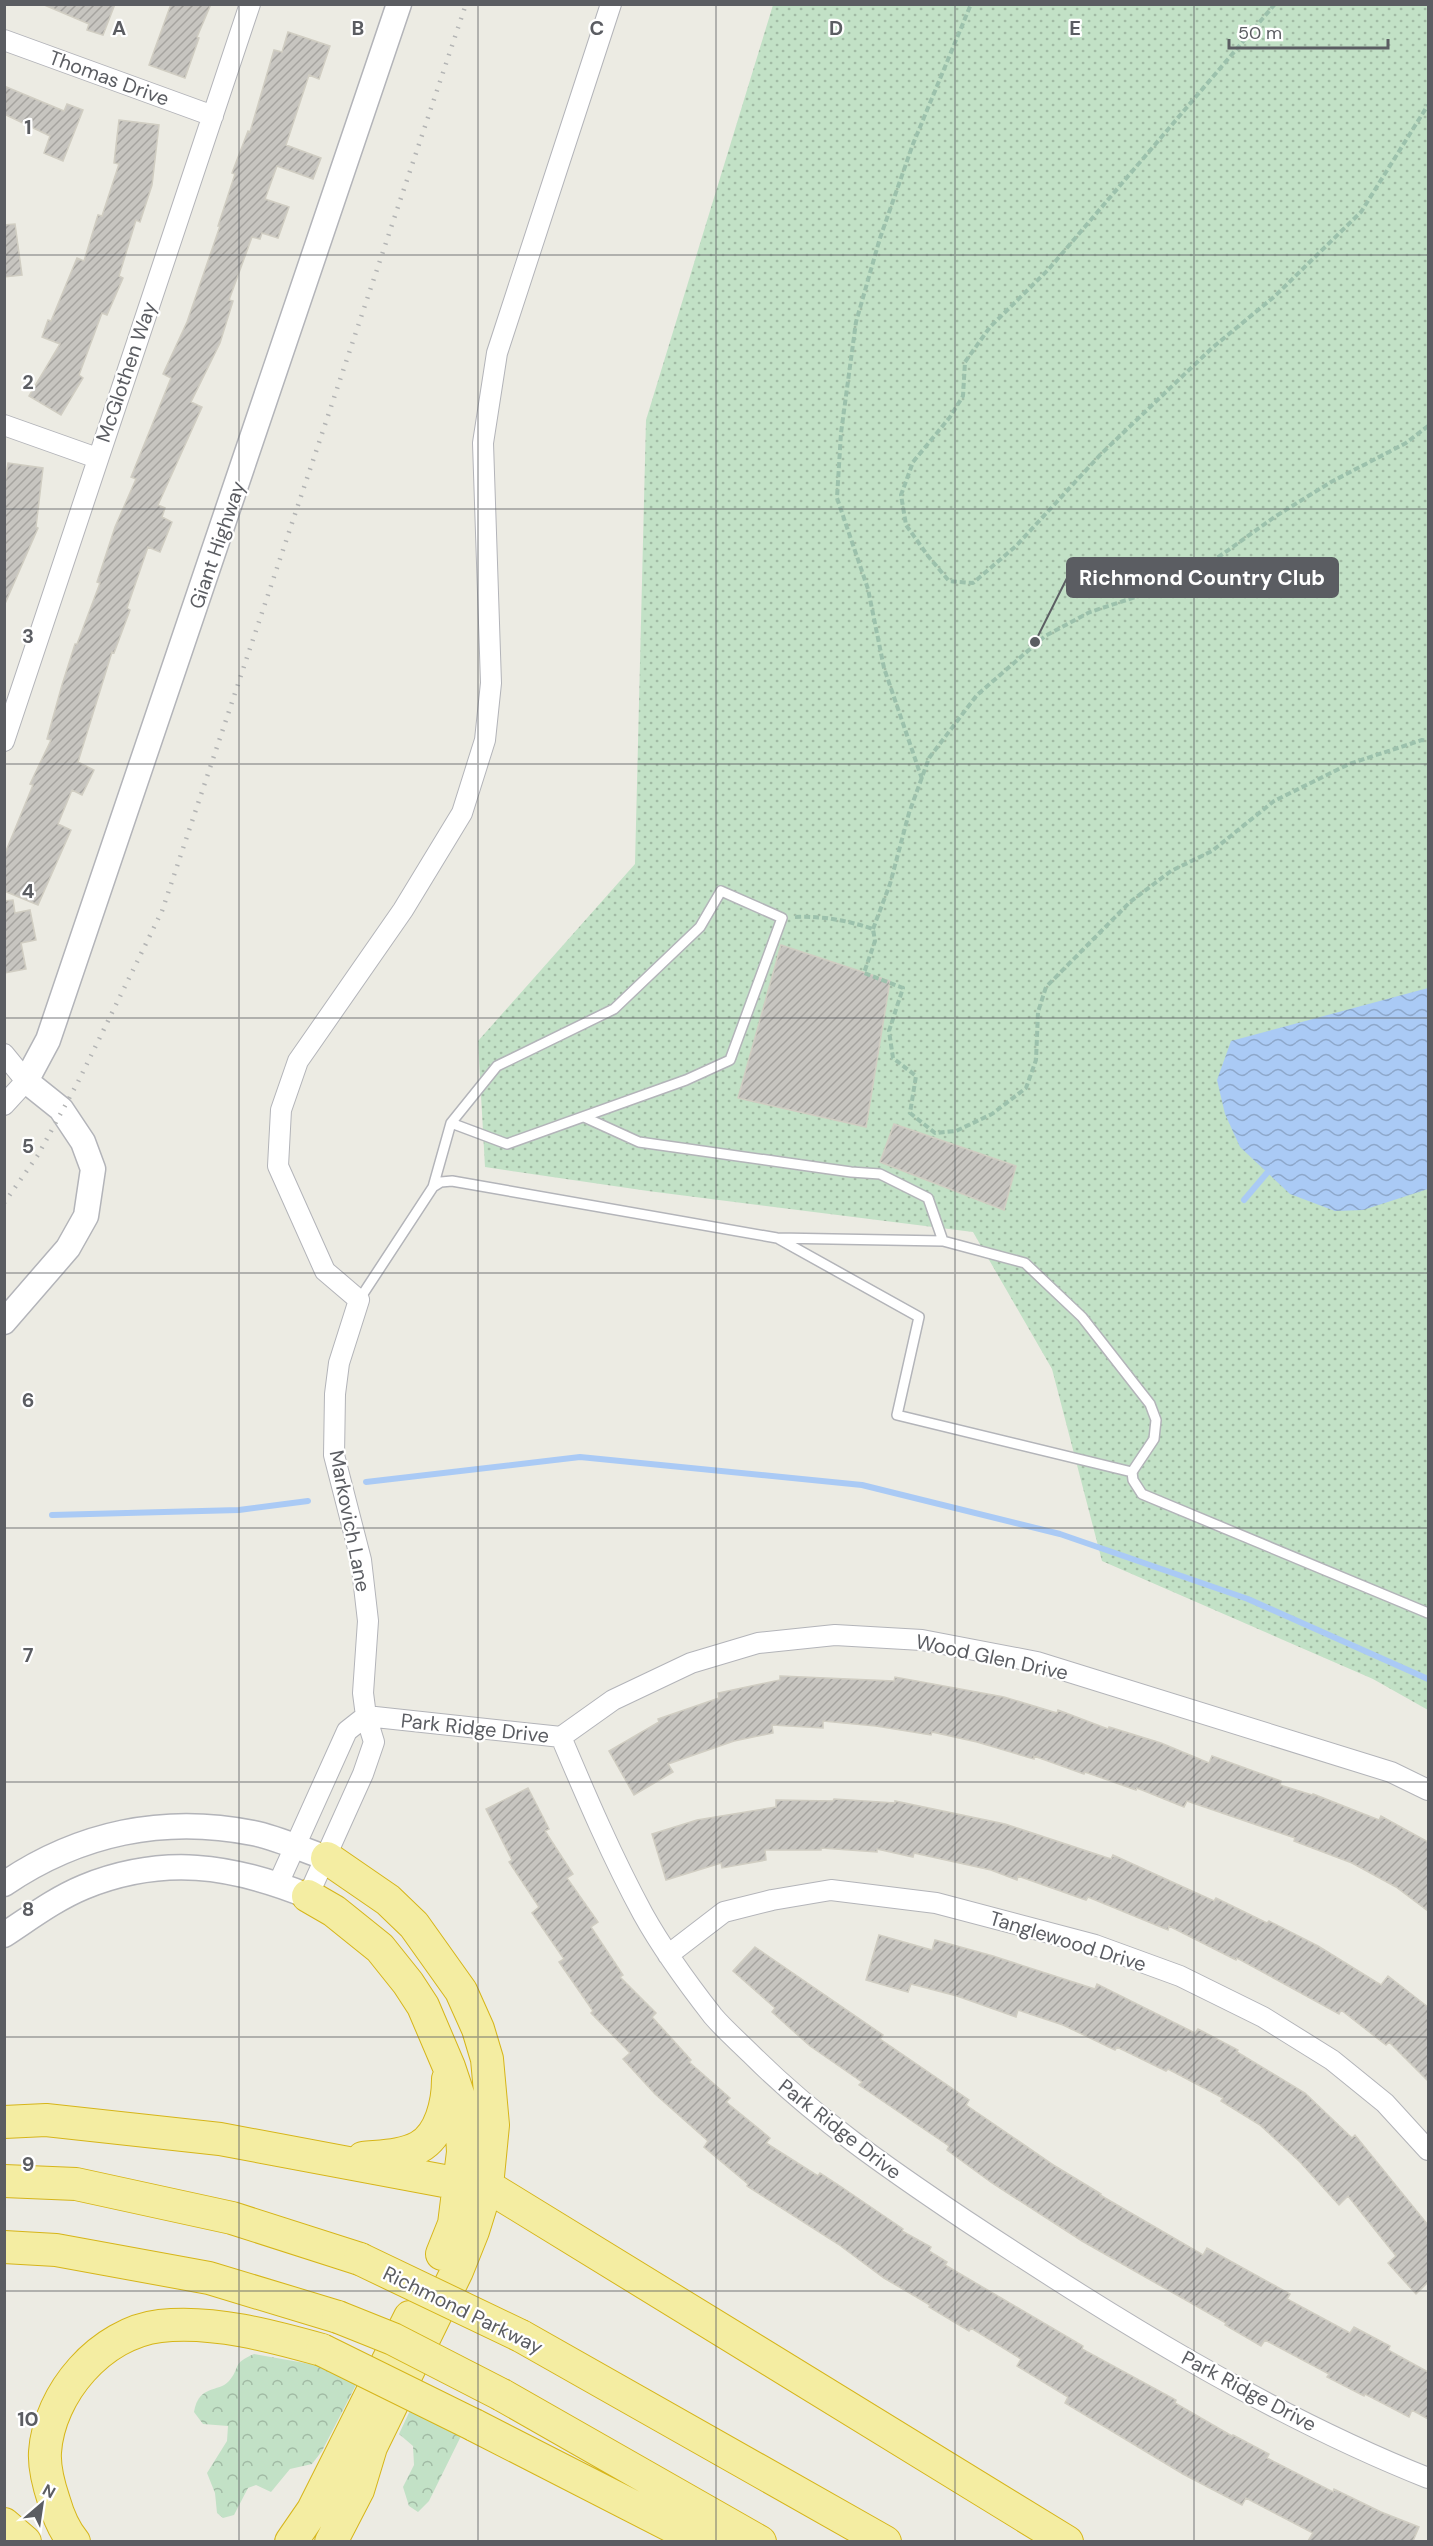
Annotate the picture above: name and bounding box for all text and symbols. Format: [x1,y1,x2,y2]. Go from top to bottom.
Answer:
scale bar [1229,12,1388,50]
text: A [112,15,126,41]
text: B [352,15,364,41]
text: C [590,15,604,41]
text: D [829,15,843,41]
text: E [1069,15,1081,41]
text: 50 m [1238,21,1282,45]
street label: Thomas Drive [45,44,173,112]
text: 1 [24,114,32,140]
street label: McGlothen Way [90,298,162,446]
text: 2 [22,369,34,395]
street label: Giant Highway [183,478,251,612]
callout: Richmond Country Club [1067,558,1338,597]
text: Richmond Country Club [1079,564,1325,592]
text: 3 [22,623,34,649]
text: 4 [22,878,35,904]
text: 5 [22,1133,34,1159]
text: 6 [22,1387,34,1413]
street label: Markovich Lane [324,1448,376,1594]
street label: Wood Glen Drive [913,1628,1071,1686]
text: 7 [23,1642,34,1668]
street label: Park Ridge Drive [400,1707,550,1749]
text: 8 [22,1896,34,1922]
street label: Tanglewood Drive [986,1905,1150,1977]
street label: Park Ridge Drive [773,2073,907,2185]
text: 9 [22,2151,34,2177]
street label: Richmond Parkway [379,2260,547,2360]
street label: Park Ridge Drive [1177,2345,1321,2437]
text: 10 [17,2406,39,2432]
north arrow [12,2474,72,2534]
text: N [39,2479,59,2503]

